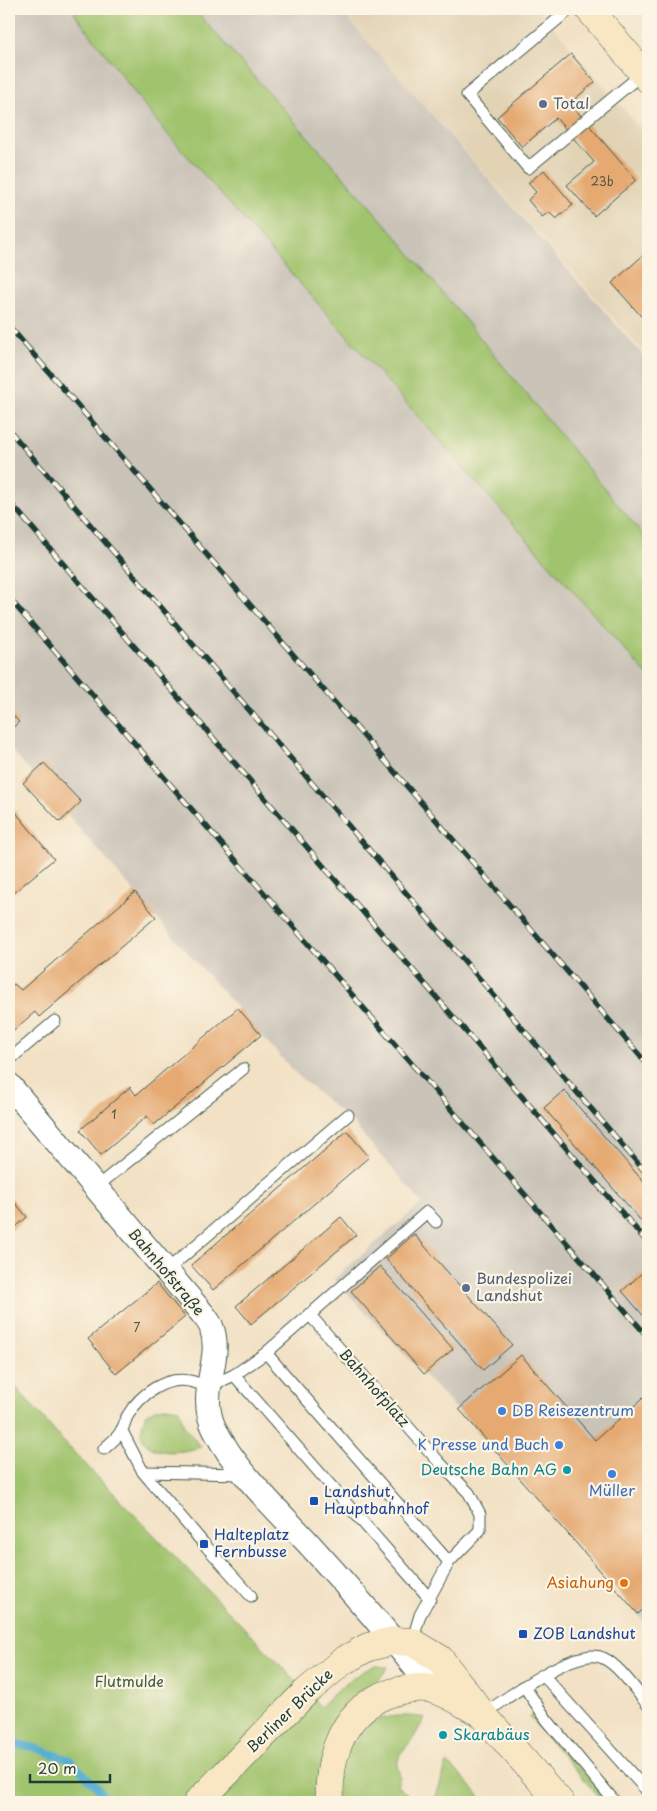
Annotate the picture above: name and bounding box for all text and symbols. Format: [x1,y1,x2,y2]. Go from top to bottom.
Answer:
place label: Total [553,91,589,114]
marker: Total [537,98,549,110]
house number: 23b [590,172,614,190]
house number: 1 [111,1105,117,1123]
street label: Bahnhofstraße [123,1222,211,1320]
place label: Bundespolizei Landshut [476,1266,572,1306]
marker: Bundespolizei Landshut [460,1282,472,1294]
house number: 7 [134,1318,141,1336]
street label: Bahnhofplatz [334,1343,416,1431]
place label: DB Reisezentrum [512,1398,634,1421]
marker: DB Reisezentrum [496,1405,508,1417]
place label: K Presse und Buch [417,1432,549,1455]
marker: K Presse und Buch [553,1439,565,1451]
place label: Deutsche Bahn AG [421,1457,557,1480]
marker: Deutsche Bahn AG [561,1464,573,1476]
marker: Müller [606,1468,618,1480]
place label: Müller [589,1478,635,1501]
place label: Landshut, Hauptbahnhof [324,1479,430,1519]
marker: Landshut, Hauptbahnhof [308,1495,320,1507]
place label: Halteplatz Fernbusse [214,1522,289,1562]
marker: Halteplatz Fernbusse [198,1538,210,1550]
place label: Asiahung [546,1570,614,1593]
marker: Asiahung [618,1577,630,1589]
place label: ZOB Landshut [533,1621,636,1644]
marker: ZOB Landshut [517,1628,529,1640]
street label: Berliner Brücke [240,1662,338,1757]
park label: Flutmulde [94,1669,164,1692]
place label: Skarabäus [453,1722,530,1745]
marker: Skarabäus [437,1729,449,1741]
scale bar [30,1751,110,1783]
text: 20 m [38,1756,77,1779]

